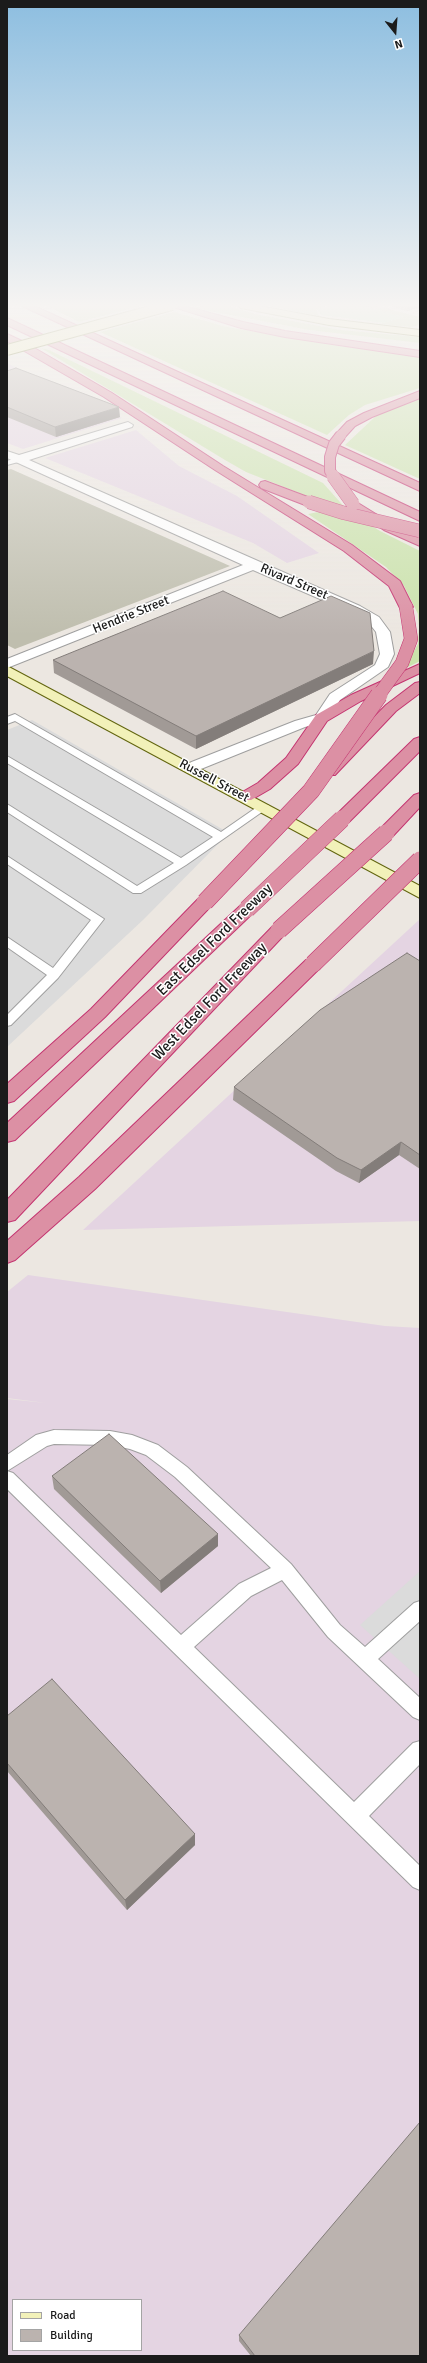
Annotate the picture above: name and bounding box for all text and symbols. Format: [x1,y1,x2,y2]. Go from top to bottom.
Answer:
north arrow [375,12,415,52]
text: N [393,37,404,51]
street label: Rivard Street [258,561,330,603]
street label: Hendrie Street [91,593,171,637]
street label: Russell Street [176,756,252,806]
street label: East Edsel Ford Freeway [153,880,277,1000]
street label: West Edsel Ford Freeway [149,939,271,1065]
legend [12,2299,142,2351]
text: Road [50,2308,76,2323]
text: Building [50,2328,93,2343]

